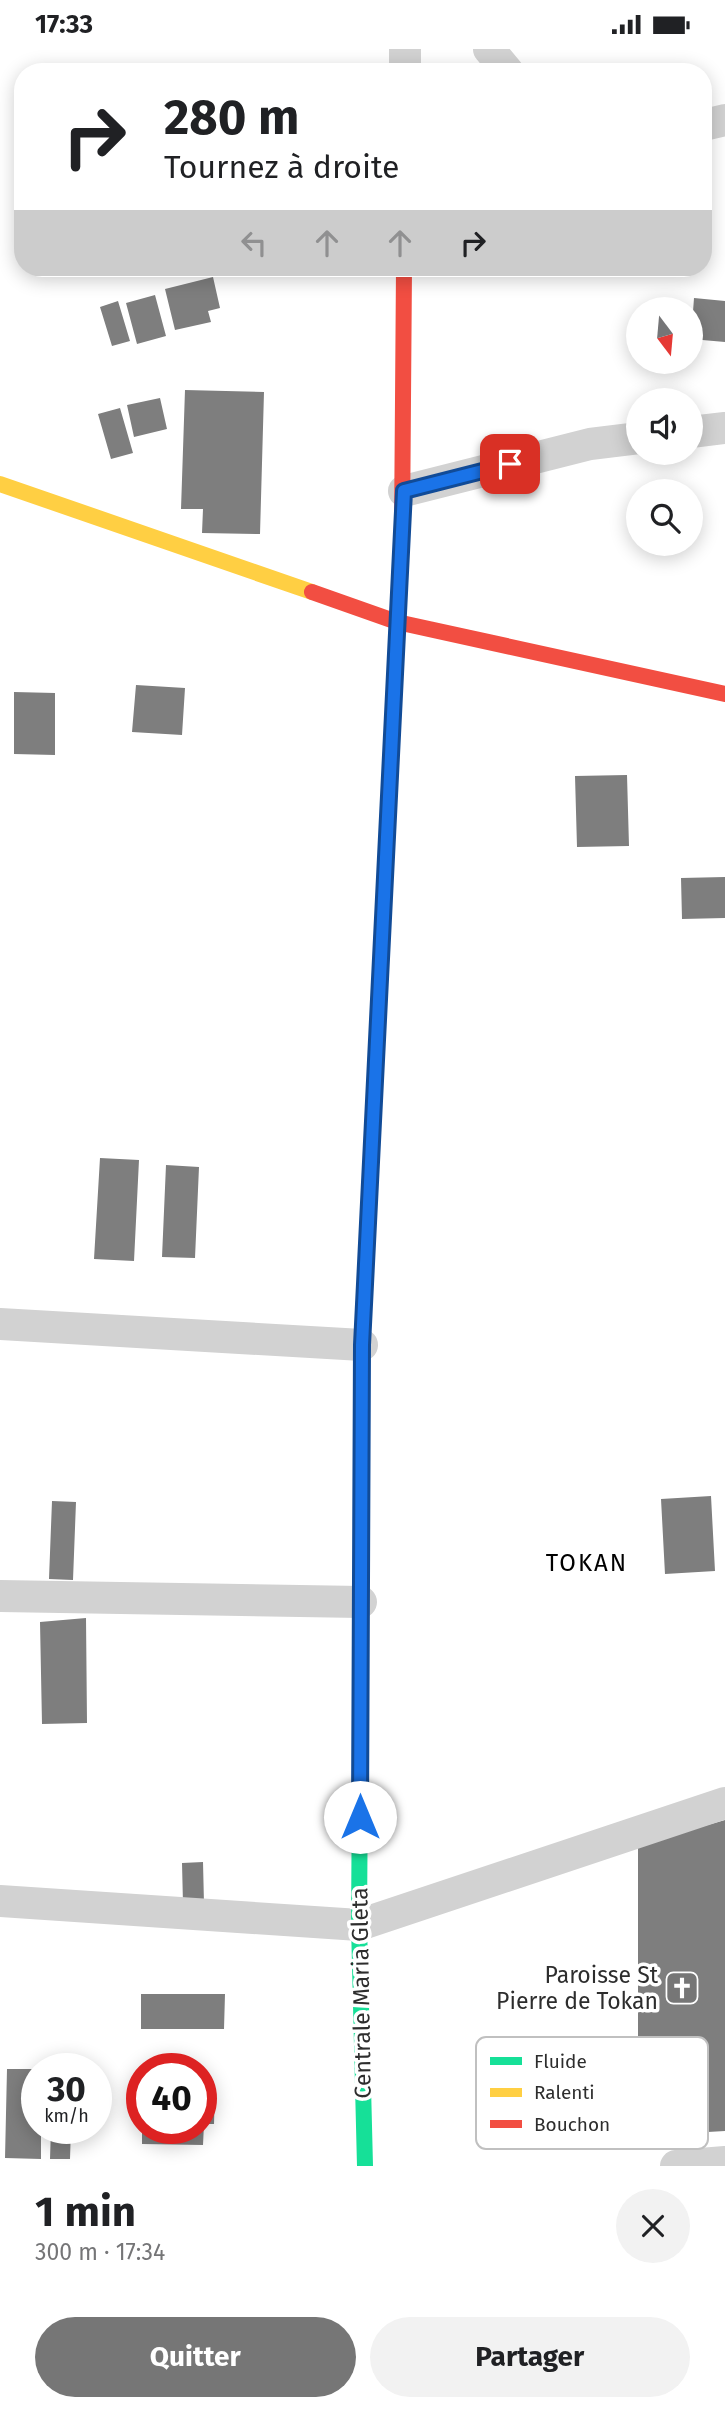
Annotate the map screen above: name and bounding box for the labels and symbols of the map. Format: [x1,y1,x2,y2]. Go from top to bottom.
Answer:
north arrow [626,297,704,375]
pin [480,434,540,494]
district label: TOKAN [546,1549,628,1577]
position arrow [323,1780,397,1854]
street label: Centrale Maria Gleta [345,1887,377,2099]
place label: Paroisse St Pierre de Tokan [496,1961,659,2015]
church icon: Paroisse St Pierre de Tokan [663,1969,701,2007]
legend [476,2037,708,2149]
text: Fluide [534,2050,587,2073]
speed limit sign: 40 [126,2053,217,2144]
text: Ralenti [534,2081,595,2104]
text: Bouchon [534,2113,610,2136]

